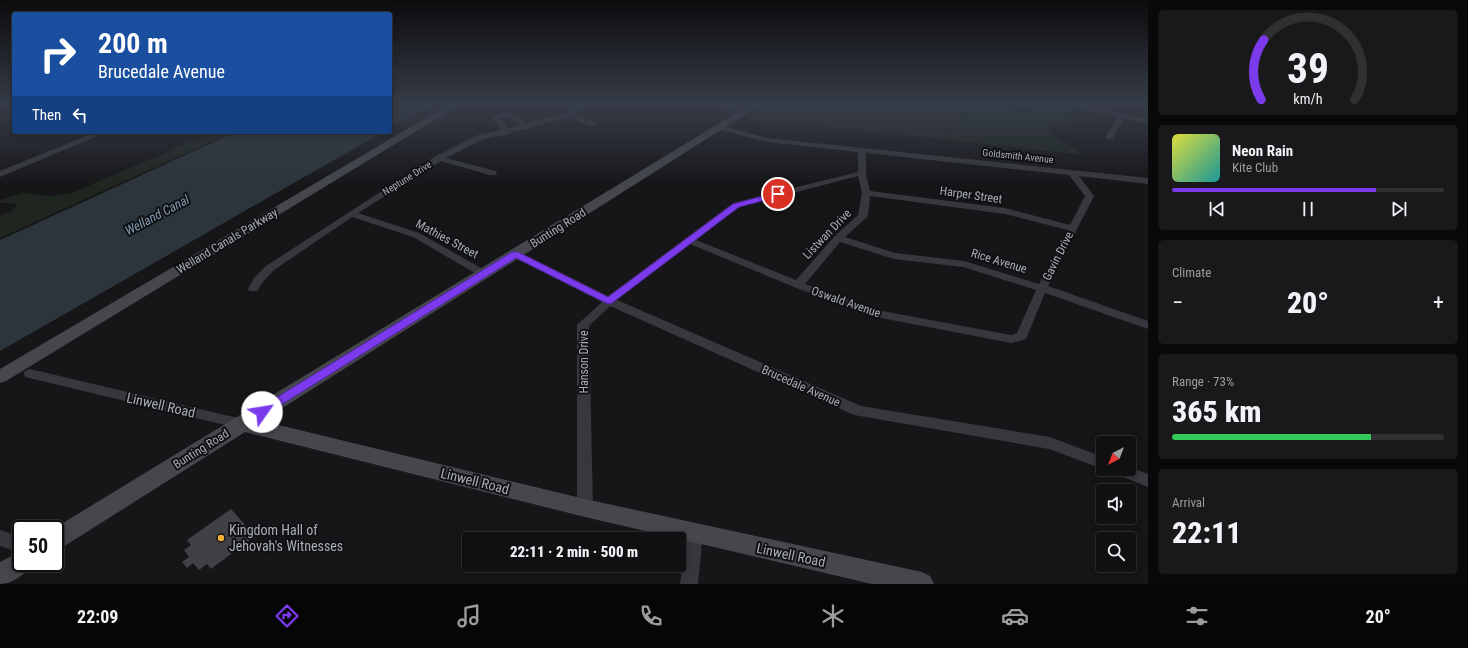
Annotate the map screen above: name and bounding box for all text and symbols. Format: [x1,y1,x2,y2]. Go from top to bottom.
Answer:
text: 200 m [98,27,168,60]
icon: right [32,28,84,80]
text: 39 [1287,44,1329,93]
text: Brucedale Avenue [98,61,225,82]
text: km/h [1293,91,1323,107]
icon: left [69,104,91,126]
text: Then [32,106,61,124]
text: Neon Rain [1232,142,1293,160]
street label: Goldsmith Avenue [982,147,1054,165]
street label: Neptune Drive [381,158,434,197]
text: Kite Club [1232,160,1278,175]
pin [761,177,795,211]
icon: arrive [767,183,789,205]
street label: Harper Street [939,184,1004,206]
water label: Welland Canal [122,191,193,238]
icon: previous [1206,198,1228,220]
icon: pause [1297,198,1319,220]
icon: next [1388,198,1410,220]
street label: Welland Canals Parkway [174,205,280,277]
street label: Bunting Road [528,205,588,251]
street label: Listwan Drive [800,206,854,262]
street label: Mathies Street [413,217,481,262]
street label: Gavin Drive [1040,229,1076,283]
street label: Rice Avenue [969,246,1029,276]
text: Climate [1172,265,1211,280]
street label: Oswald Avenue [810,284,883,320]
text: 20° [1287,285,1329,320]
text: − [1172,290,1183,315]
text: + [1433,290,1444,315]
street label: Hanson Drive [577,330,591,394]
street label: Brucedale Avenue [760,362,843,410]
text: Range · 73% [1172,374,1234,389]
street label: Linwell Road [125,389,197,421]
position arrow [241,391,283,433]
text: 365 km [1172,394,1261,429]
street label: Bunting Road [171,426,231,472]
north arrow [1096,436,1136,476]
map controls [1096,436,1136,572]
street label: Linwell Road [439,465,511,497]
button: sound [1096,484,1136,524]
text: Arrival [1172,495,1205,510]
text: 22:11 [1172,515,1241,550]
speed limit sign: 50 [12,520,64,572]
place label: Kingdom Hall of Jehovah's Witnesses [229,522,343,554]
button: search [1096,532,1136,572]
marker: Kingdom Hall of Jehovah's Witnesses [216,533,226,543]
street label: Linwell Road [755,540,827,570]
text: 22:11 · 2 min · 500 m [510,543,638,561]
icon: directions [273,602,301,630]
icon: music [455,602,483,630]
icon: phone [637,602,665,630]
icon: climate [819,602,847,630]
icon: car [1001,602,1029,630]
icon: filters [1183,602,1211,630]
text: 22:09 [77,606,118,627]
text: 20° [1366,606,1391,627]

